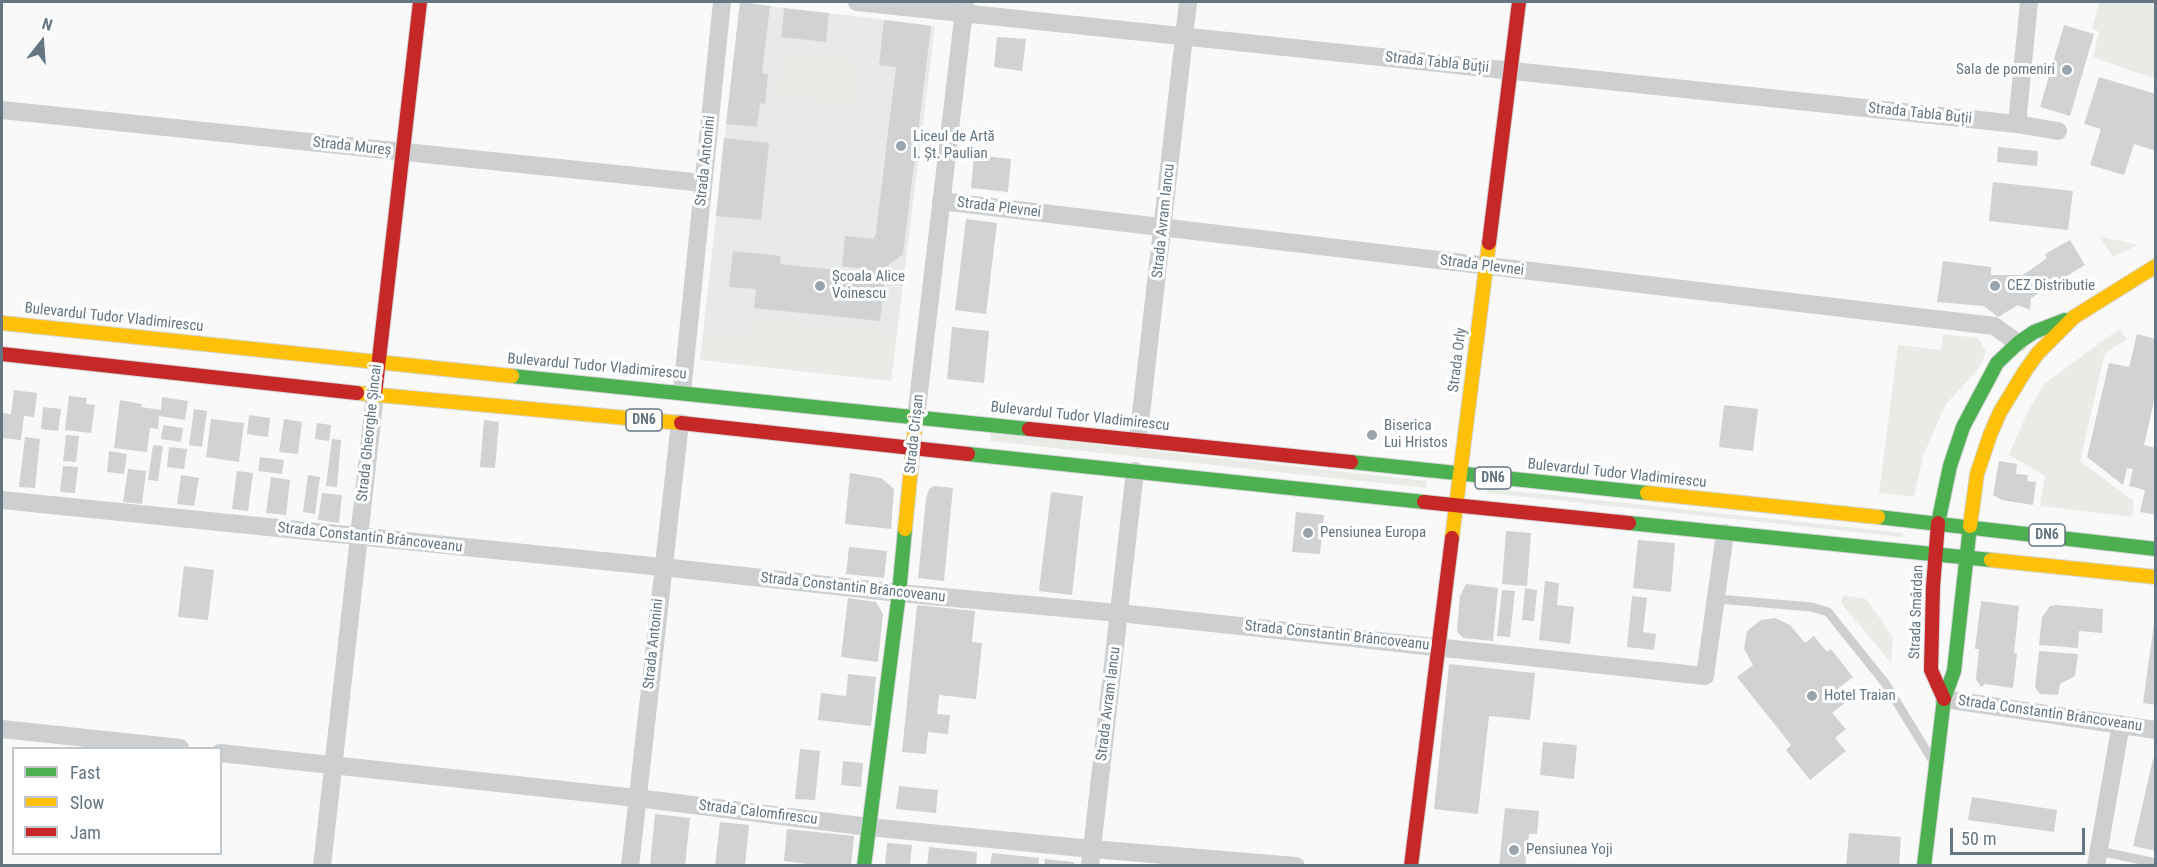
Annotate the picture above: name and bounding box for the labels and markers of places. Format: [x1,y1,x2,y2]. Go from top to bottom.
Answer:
place label: Sala de pomeniri [1956,61,2055,79]
marker: Sala de pomeniri [2060,63,2074,77]
place label: Liceul de Artă I. Șt. Paulian [913,128,995,163]
marker: Liceul de Artă I. Șt. Paulian [894,139,908,153]
place label: Școala Alice Voinescu [832,268,905,303]
place label: CEZ Distributie [2007,277,2095,295]
marker: Școala Alice Voinescu [813,279,827,293]
marker: CEZ Distributie [1988,279,2002,293]
place label: Biserica Lui Hristos [1384,417,1448,452]
marker: Biserica Lui Hristos [1365,428,1379,442]
place label: Pensiunea Europa [1320,524,1426,542]
marker: Pensiunea Europa [1301,526,1315,540]
place label: Hotel Traian [1824,687,1896,705]
marker: Hotel Traian [1805,689,1819,703]
place label: Pensiunea Yoji [1526,841,1613,859]
marker: Pensiunea Yoji [1507,843,1521,857]

